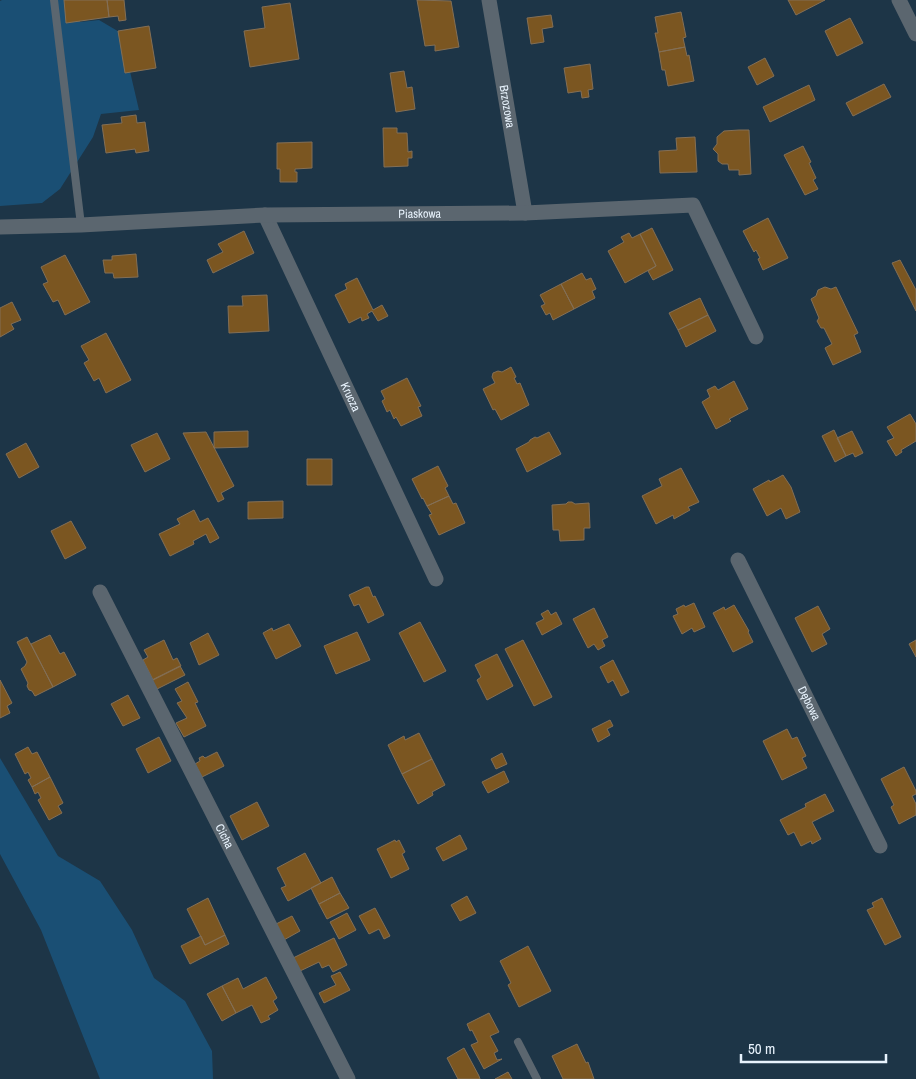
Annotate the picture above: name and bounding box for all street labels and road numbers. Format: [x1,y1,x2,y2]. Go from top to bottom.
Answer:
street label: Brzozowa [496,84,519,130]
street label: Piaskowa [398,206,442,222]
street label: Krucza [337,380,364,415]
street label: Dębowa [794,684,825,724]
street label: Cicha [211,821,238,852]

